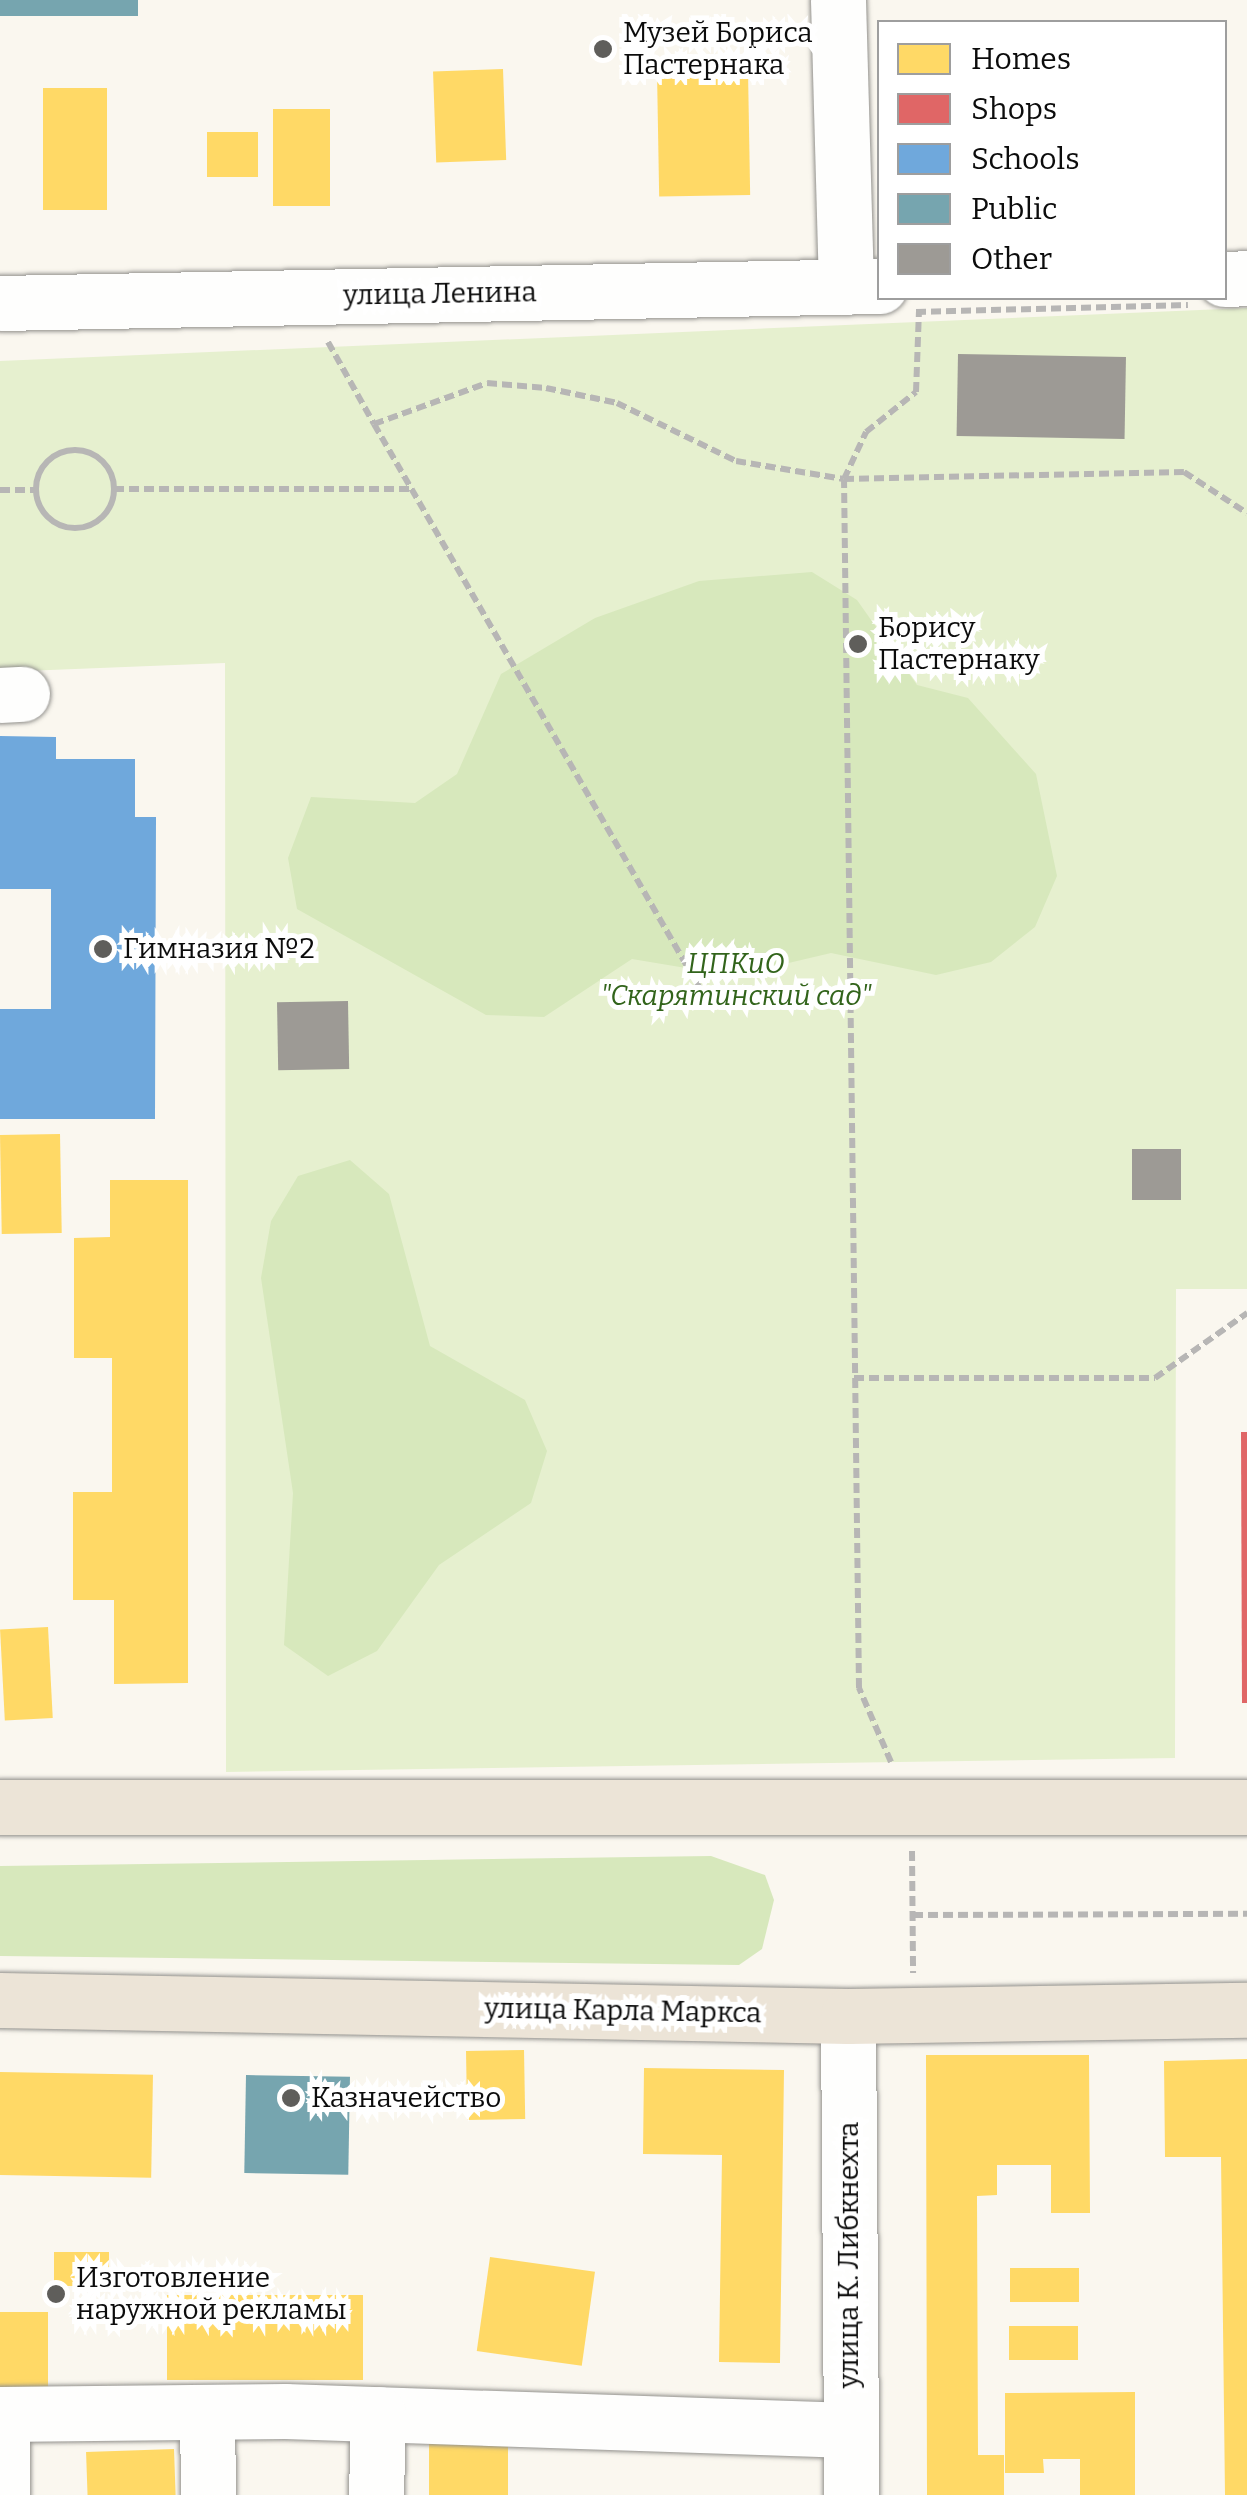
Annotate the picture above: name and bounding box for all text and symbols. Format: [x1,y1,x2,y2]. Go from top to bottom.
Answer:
place label: Музей Бориса Пастернака [623,16,813,82]
legend [877,20,1227,300]
marker: Музей Бориса Пастернака [592,38,614,60]
text: Homes [971,41,1071,77]
text: Shops [971,91,1057,127]
text: Schools [971,141,1080,177]
text: Public [971,191,1057,227]
text: Other [971,241,1052,277]
street label: улица Ленина [343,276,537,312]
place label: Борису Пастернаку [878,611,1039,677]
marker: Борису Пастернаку [847,633,869,655]
place label: Гимназия №2 [123,932,315,966]
marker: Гимназия №2 [92,938,114,960]
park label: ЦПКиО "Скарятинский сад" [601,947,871,1013]
street label: улица Карла Маркса [484,1992,762,2030]
place label: Казначейство [311,2081,501,2115]
marker: Казначейство [280,2087,302,2109]
street label: улица К. Либкнехта [832,2122,866,2388]
place label: Изготовление наружной рекламы [76,2261,347,2327]
marker: Изготовление наружной рекламы [45,2283,67,2305]

